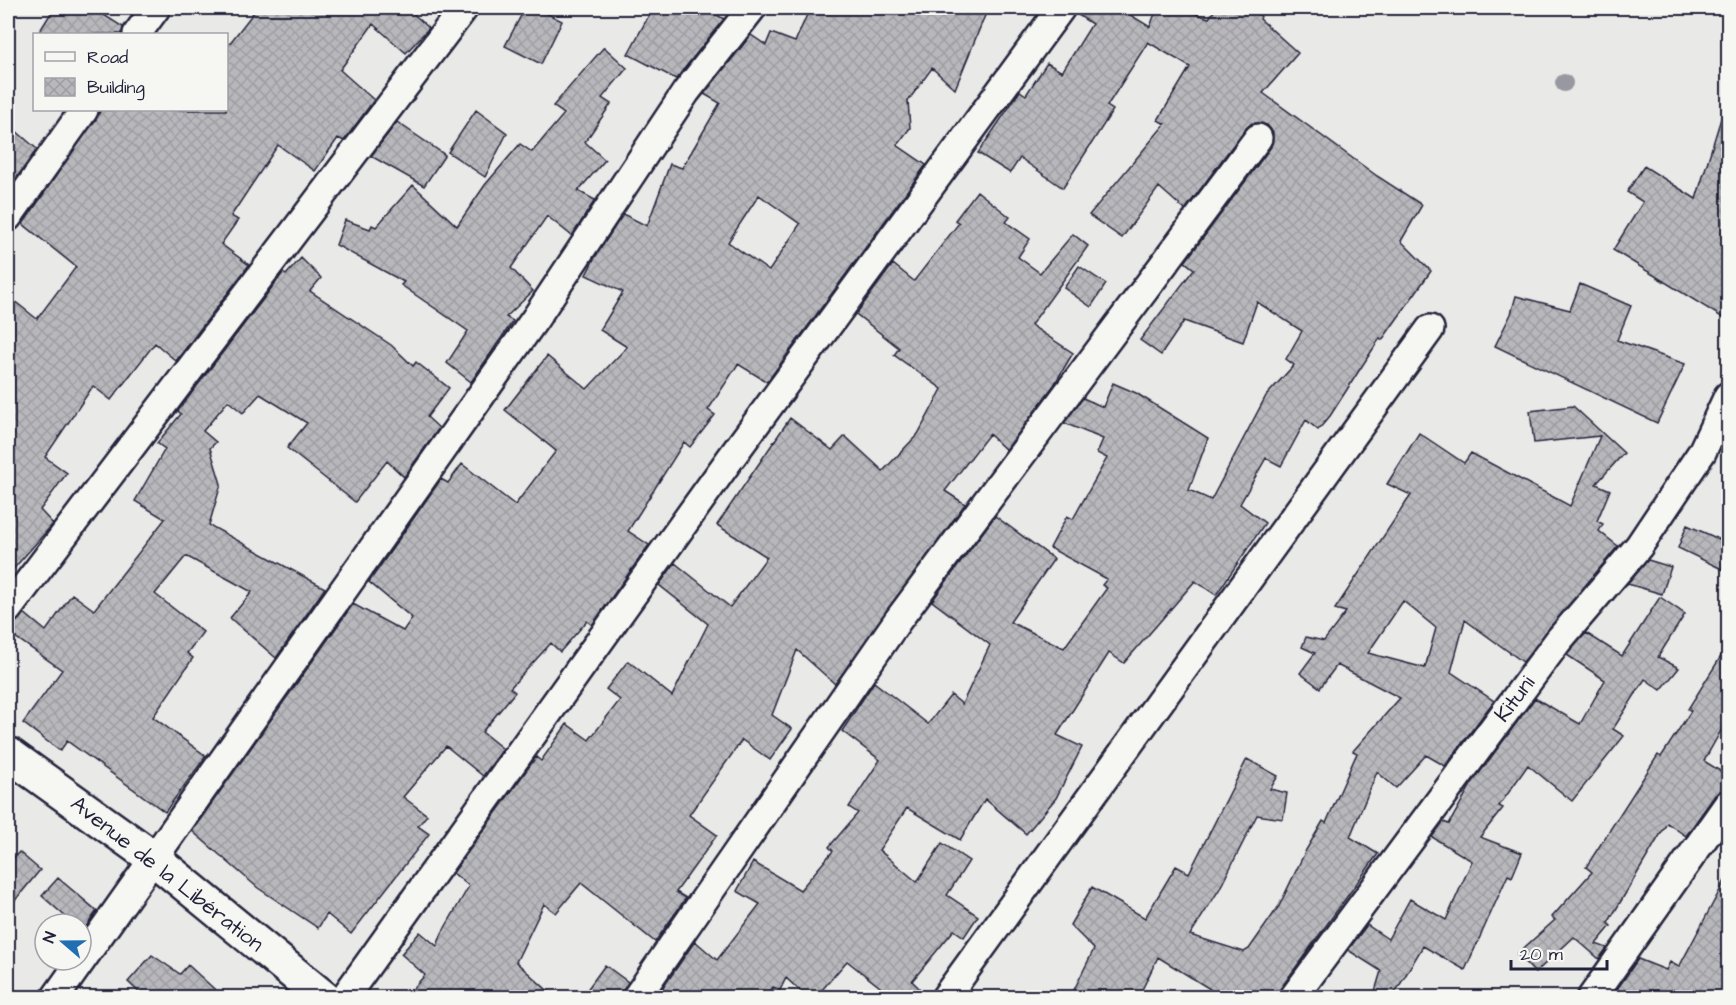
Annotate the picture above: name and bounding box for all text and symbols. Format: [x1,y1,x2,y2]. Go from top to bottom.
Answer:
legend [33,33,228,111]
text: Road [87,45,128,70]
text: Building [87,75,145,101]
street label: Kituni [1487,669,1543,729]
street label: Avenue de la Libération [64,789,270,959]
north arrow [33,912,93,972]
text: N [38,929,62,946]
scale bar [1511,933,1607,971]
text: 20 m [1520,942,1563,967]

